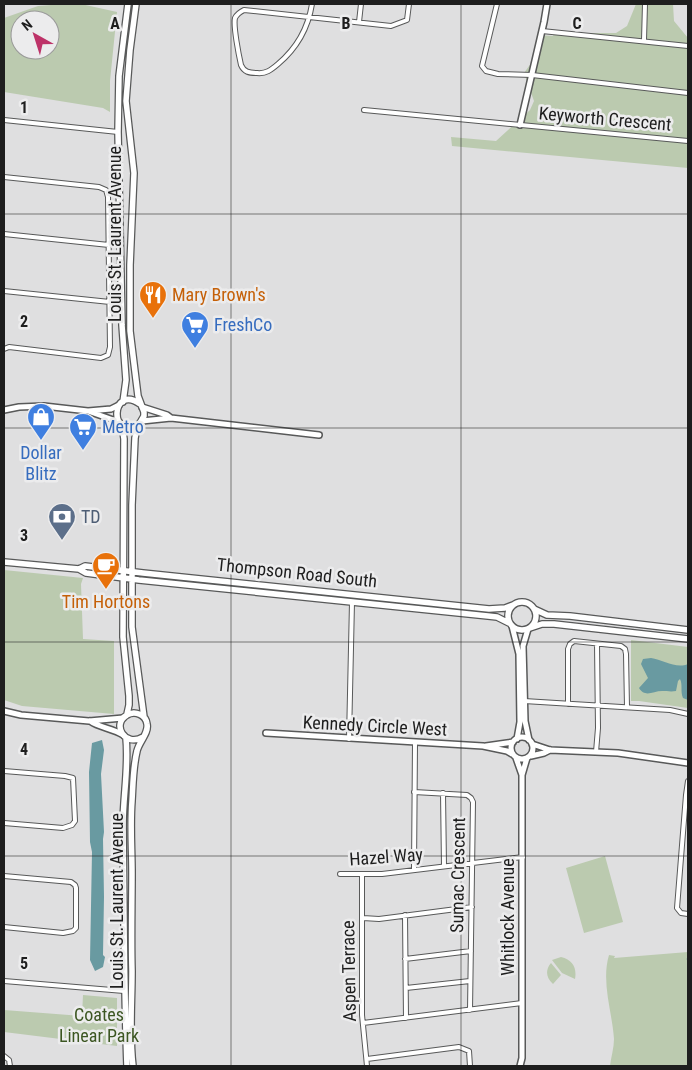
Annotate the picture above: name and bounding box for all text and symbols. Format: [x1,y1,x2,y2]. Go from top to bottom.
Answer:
north arrow [10,10,60,60]
text: A [110,14,120,33]
text: B [342,14,351,33]
text: C [572,14,582,33]
text: N [18,16,35,34]
text: 1 [20,98,28,117]
street label: Keyworth Crescent [538,102,672,135]
street label: Louis St. Laurent Avenue [104,146,125,322]
restaurant icon: Mary Brown's [138,280,168,319]
place label: Mary Brown's [172,284,266,305]
supermarket icon: FreshCo [180,310,210,349]
text: 2 [20,312,28,331]
place label: FreshCo [214,314,272,335]
shop icon: Dollar Blitz [26,402,56,441]
supermarket icon: Metro [68,412,98,451]
place label: Metro [102,416,144,437]
place label: Dollar Blitz [20,442,62,484]
bank icon: TD [47,502,77,541]
place label: TD [81,506,101,527]
text: 3 [20,526,28,545]
cafe icon: Tim Hortons [91,551,121,590]
street label: Thompson Road South [216,554,378,591]
place label: Tim Hortons [62,591,150,612]
street label: Kennedy Circle West [302,711,448,740]
text: 4 [20,740,28,759]
street label: Louis St. Laurent Avenue [106,813,127,989]
street label: Sumac Crescent [446,817,469,933]
street label: Hazel Way [348,843,424,870]
street label: Whitlock Avenue [497,858,518,976]
street label: Aspen Terrace [337,920,360,1022]
text: 5 [20,954,28,973]
park label: Coates Linear Park [59,1004,139,1046]

